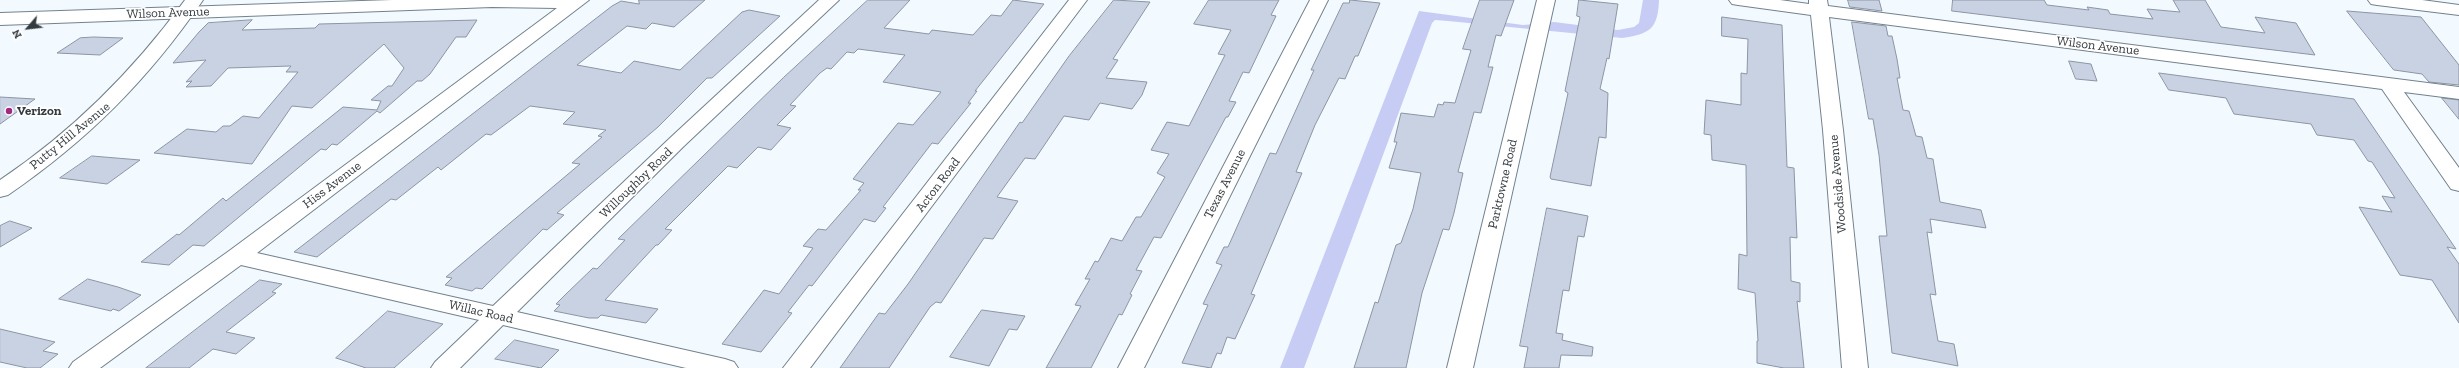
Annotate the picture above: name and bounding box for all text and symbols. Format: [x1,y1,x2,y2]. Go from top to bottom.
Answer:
street label: Wilson Avenue [126,4,210,22]
north arrow [8,8,48,48]
text: N [9,27,25,41]
street label: Wilson Avenue [2056,33,2140,59]
street label: Putty Hill Avenue [27,99,113,173]
place label: Verizon [17,103,62,119]
marker: Verizon [4,106,14,116]
street label: Woodside Avenue [1826,134,1850,234]
street label: Parktowne Road [1485,138,1521,230]
street label: Willoughby Road [596,144,676,222]
street label: Texas Avenue [1201,147,1249,221]
street label: Acton Road [912,155,964,215]
street label: Hiss Avenue [300,158,364,212]
street label: Willac Road [447,297,515,327]

